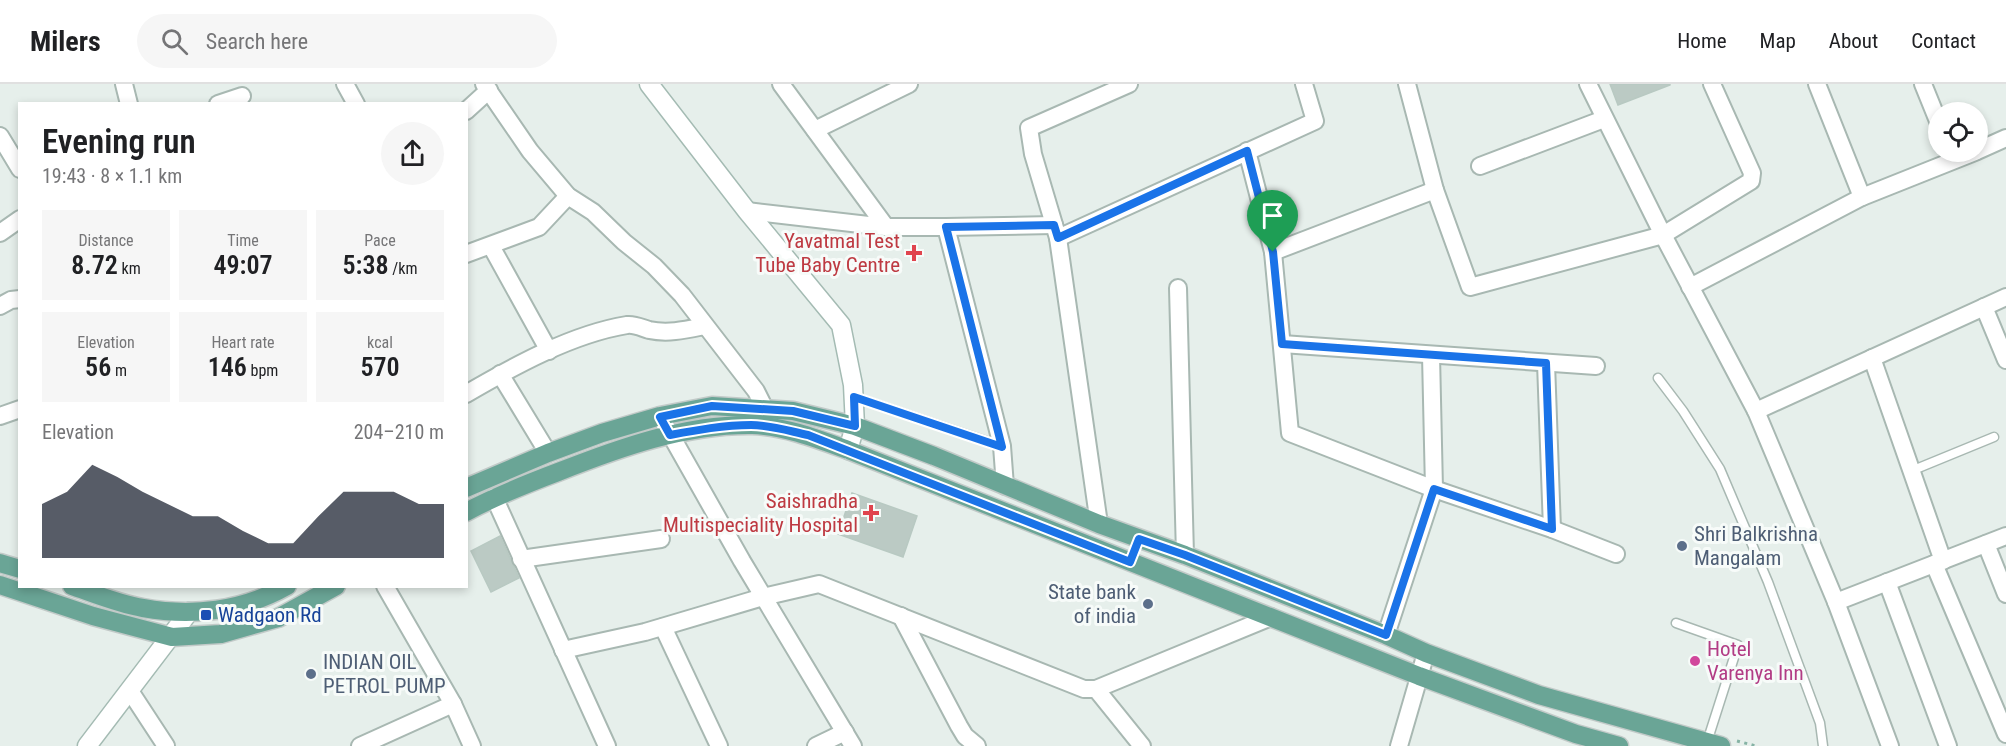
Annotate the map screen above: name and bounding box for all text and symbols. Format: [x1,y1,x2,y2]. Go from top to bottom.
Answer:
search box [137,14,557,68]
text: Milers [30,25,101,58]
icon: search [158,25,191,58]
text: Search here [206,29,308,54]
text: Home [1677,29,1727,53]
text: Map [1760,29,1796,53]
text: About [1829,29,1878,53]
text: Contact [1911,29,1976,53]
map controls [1928,102,1988,162]
button: locate [1928,102,1988,162]
text: Evening run [42,122,196,161]
button: share [381,122,444,185]
text: 19:43 · 8 × 1.1 km [42,164,182,188]
pin [1247,190,1298,252]
icon: arrive [1256,199,1289,232]
place label: Yavatmal Test Tube Baby Centre [755,229,900,277]
text: Distance [78,231,134,250]
text: Time [227,231,259,250]
text: Pace [364,231,396,250]
marker: Yavatmal Test Tube Baby Centre [905,244,923,262]
text: 8.72 [71,250,118,280]
text: 49:07 [213,250,273,280]
text: 5:38 [343,250,389,280]
text: km [118,259,141,278]
text: /km [389,259,417,278]
text: Elevation [77,333,135,352]
text: Heart rate [211,333,275,352]
text: kcal [367,333,393,352]
text: 56 [85,352,111,382]
text: 146 [208,352,247,382]
text: 570 [360,352,400,382]
text: m [111,361,127,380]
text: bpm [247,361,278,380]
text: Elevation [42,420,114,444]
text: 204–210 m [354,420,444,444]
place label: Saishradha Multispeciality Hospital [663,489,858,537]
marker: Saishradha Multispeciality Hospital [862,504,880,522]
place label: Shri Balkrishna Mangalam [1694,522,1818,570]
marker: Shri Balkrishna Mangalam [1675,539,1689,553]
place label: State bank of india [1048,580,1137,628]
marker: State bank of india [1141,597,1155,611]
place label: Wadgaon Rd [218,603,322,627]
marker: Wadgaon Rd [199,608,213,622]
place label: Hotel Varenya Inn [1707,637,1804,685]
place label: INDIAN OIL PETROL PUMP [323,650,446,698]
marker: Hotel Varenya Inn [1688,654,1702,668]
marker: INDIAN OIL PETROL PUMP [304,667,318,681]

